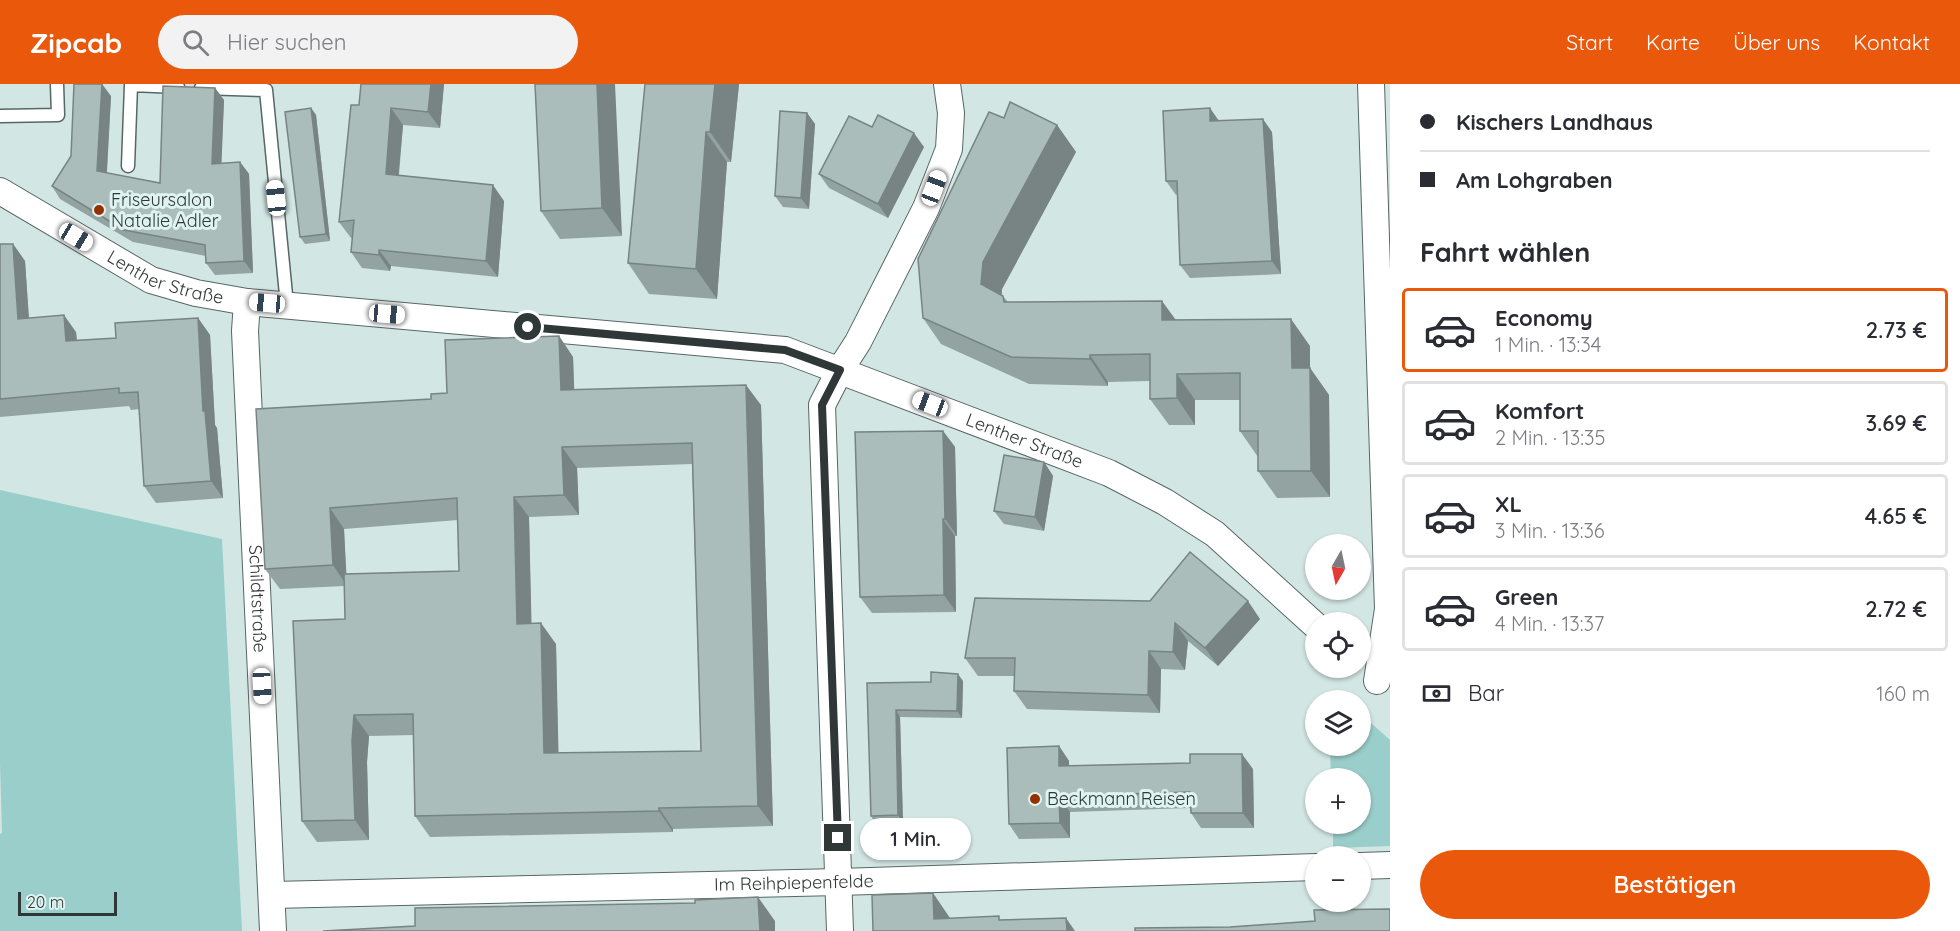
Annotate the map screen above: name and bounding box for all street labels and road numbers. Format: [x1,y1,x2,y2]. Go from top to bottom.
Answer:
street label: Lenther Straße [103,245,225,309]
street label: Lenther Straße [963,408,1086,473]
street label: Schildtstraße [244,544,272,653]
street label: Im Reihpiepenfelde [714,869,874,896]

